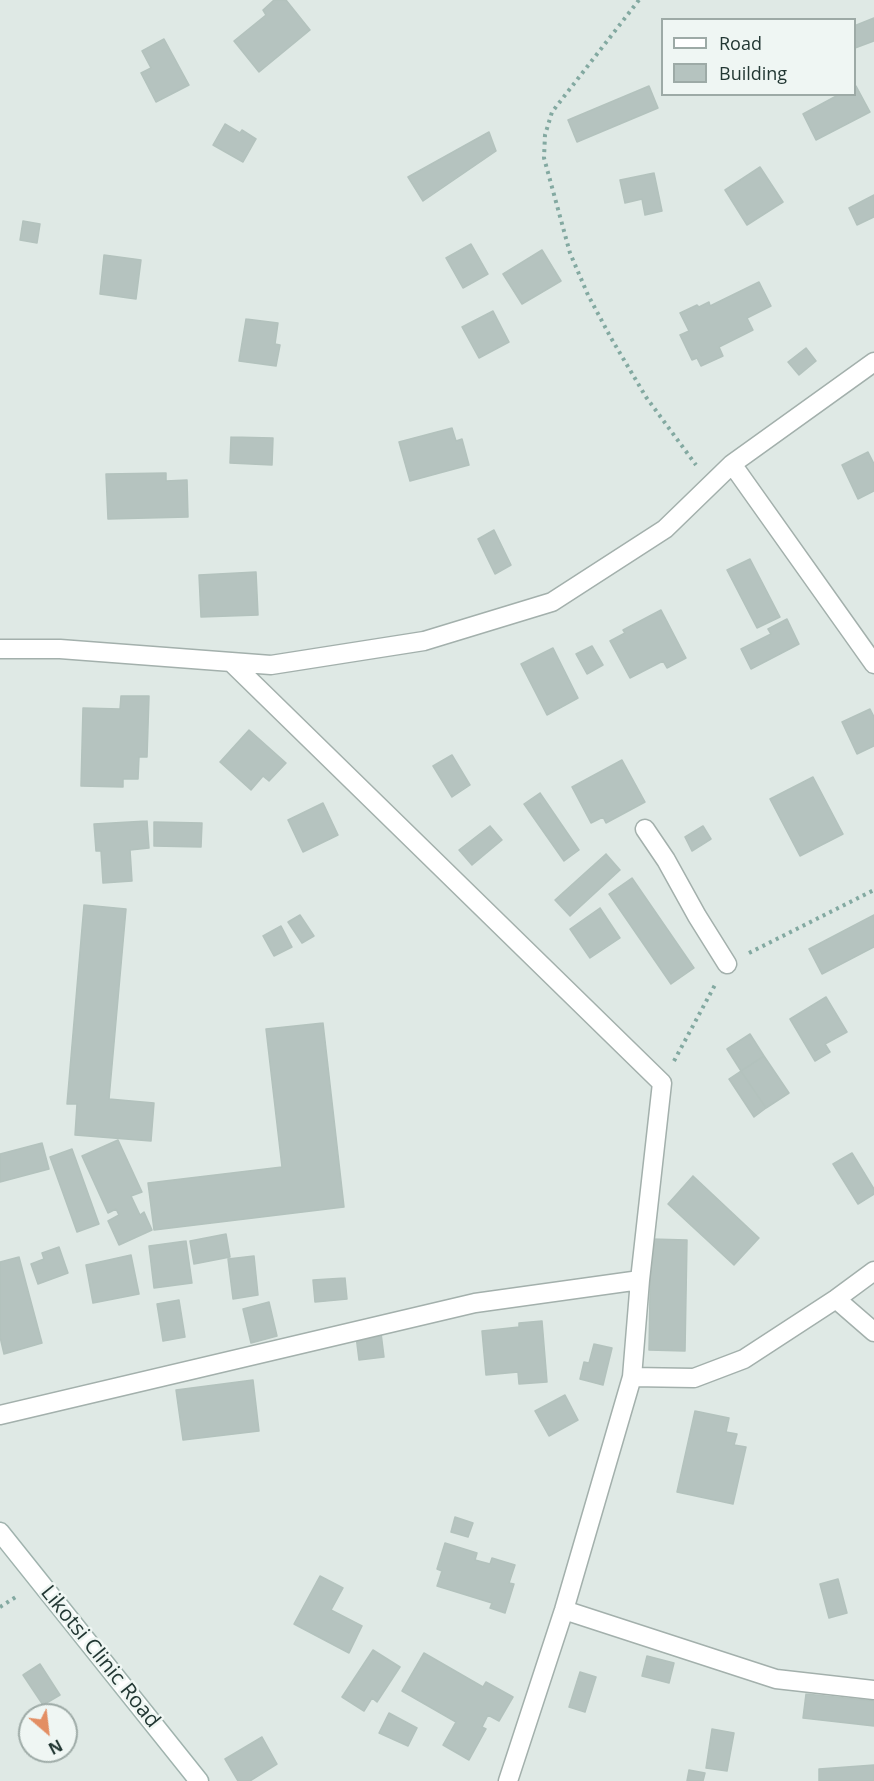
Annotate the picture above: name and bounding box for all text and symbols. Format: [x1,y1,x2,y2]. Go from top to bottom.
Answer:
legend [661,18,856,96]
text: Road [719,31,762,55]
text: Building [719,61,787,85]
street label: Likotsi Clinic Road [35,1581,165,1733]
north arrow [18,1703,78,1763]
text: N [45,1734,66,1760]

